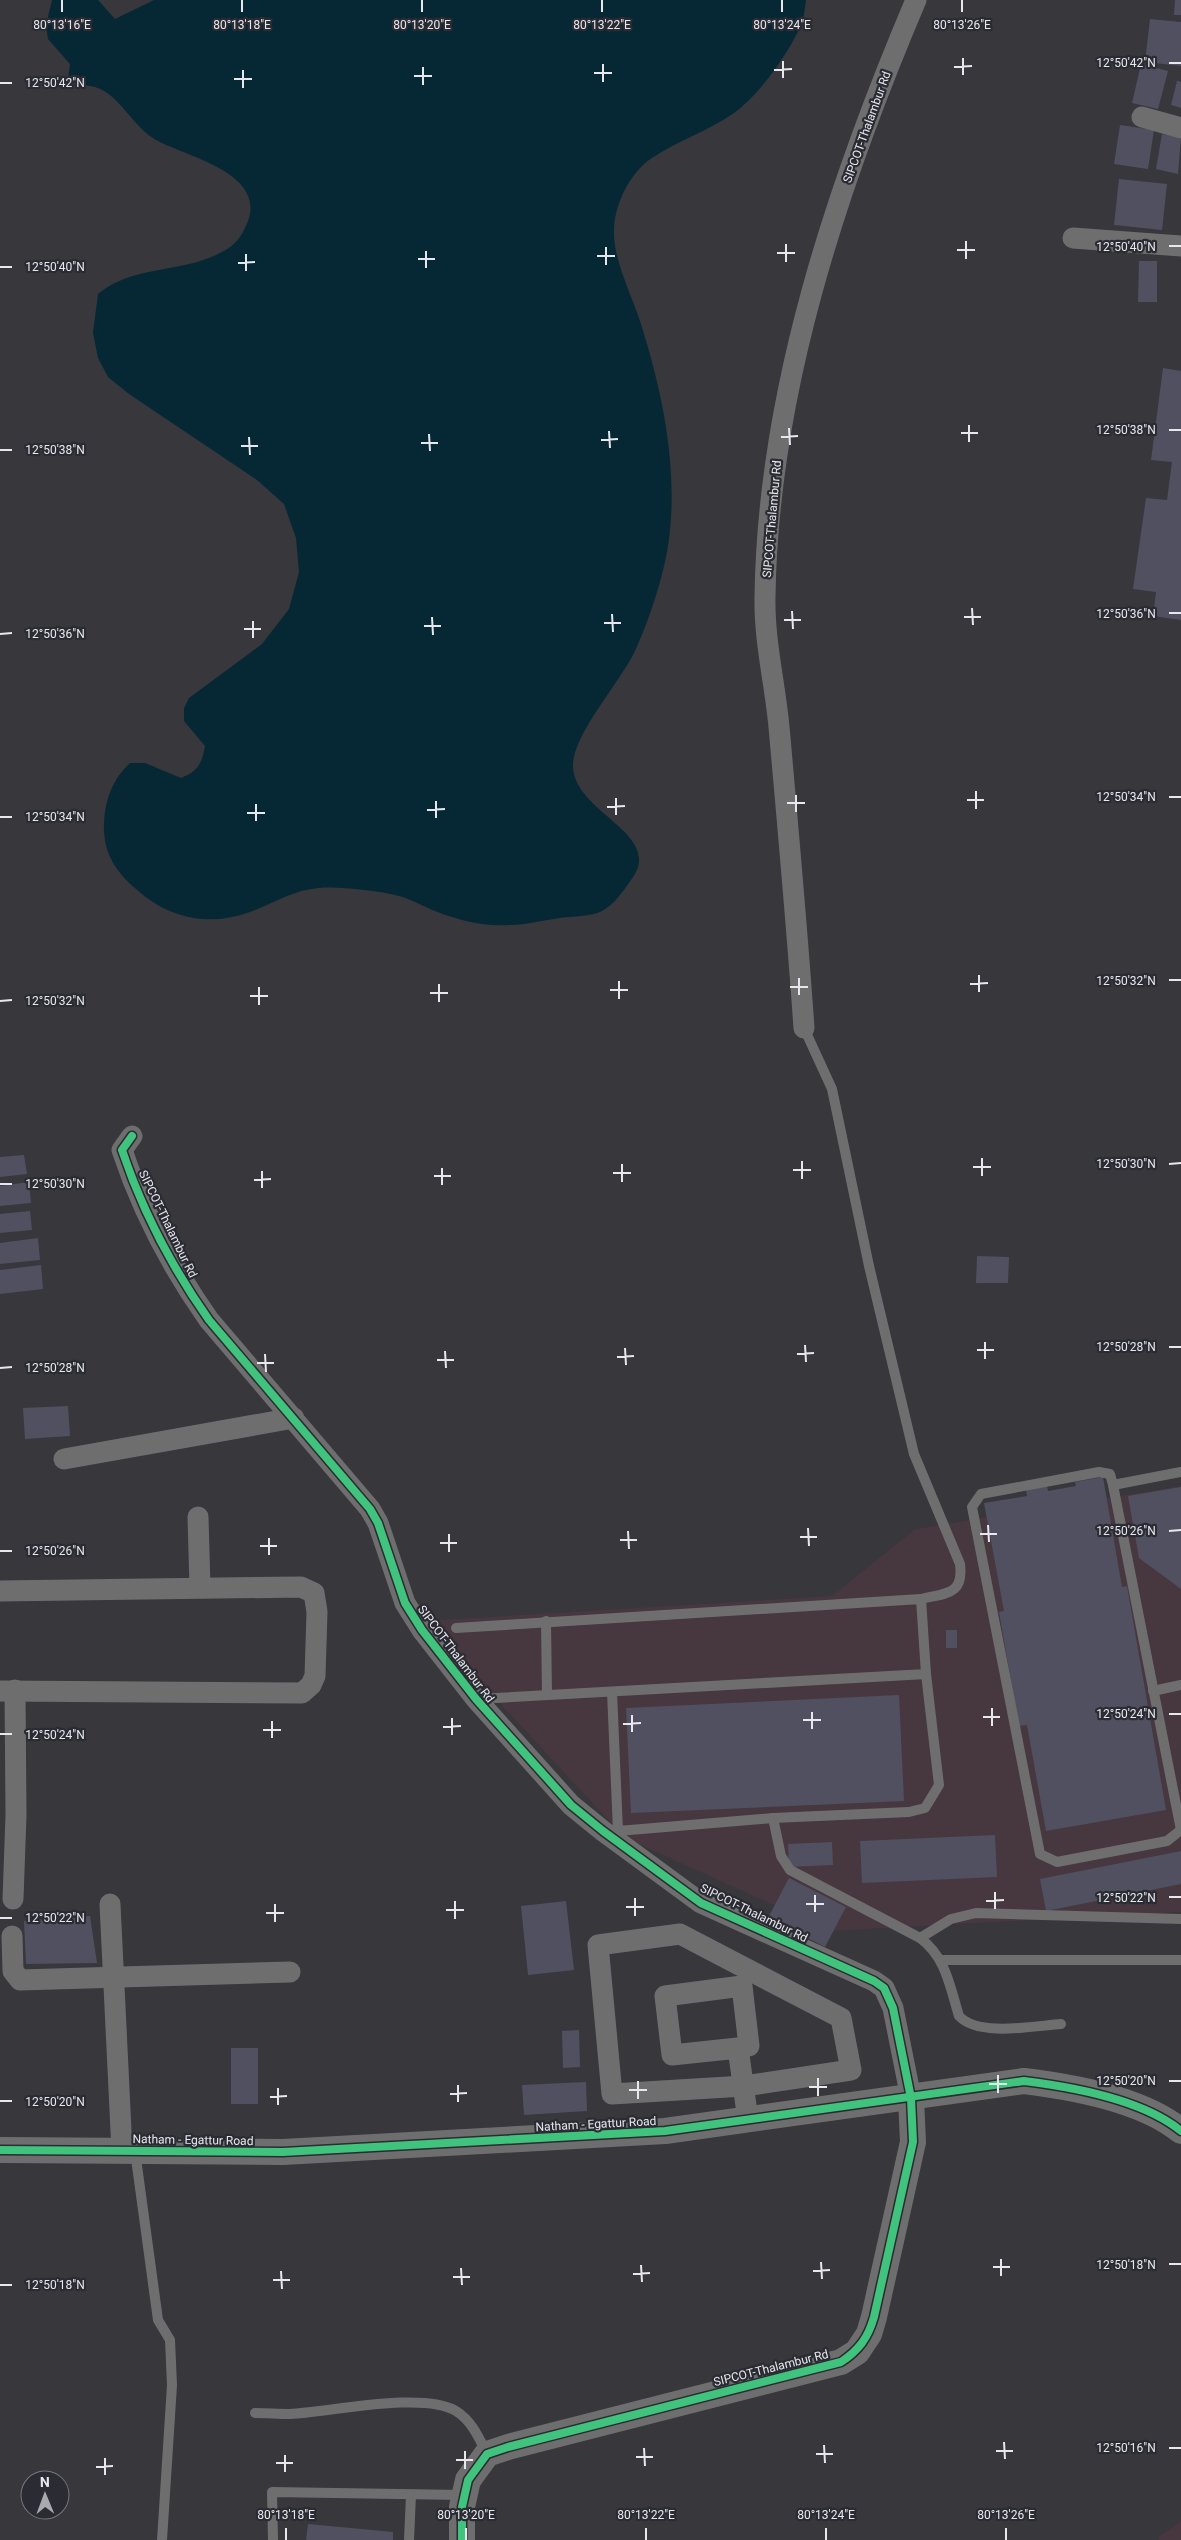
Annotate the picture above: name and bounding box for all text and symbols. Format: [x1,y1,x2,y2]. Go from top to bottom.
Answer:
text: 80°13'16"E [33,18,91,32]
text: 80°13'18"E [213,18,271,32]
text: 80°13'20"E [393,18,451,32]
text: 80°13'22"E [573,18,631,32]
text: 80°13'24"E [753,18,811,32]
text: 80°13'26"E [933,18,991,32]
text: 12°50'42"N [1096,56,1156,70]
street label: SIPCOT-Thalambur Rd [840,69,894,185]
text: 12°50'42"N [25,76,85,90]
text: 12°50'40"N [1096,240,1156,254]
text: 12°50'40"N [25,260,85,274]
text: 12°50'38"N [1096,423,1156,437]
text: 12°50'38"N [25,443,85,457]
street label: SIPCOT-Thalambur Rd [760,460,784,578]
text: 12°50'36"N [1096,607,1156,621]
text: 12°50'36"N [25,627,85,641]
text: 12°50'34"N [1096,790,1156,804]
text: 12°50'34"N [25,810,85,824]
text: 12°50'32"N [1096,974,1156,988]
text: 12°50'32"N [25,994,85,1008]
text: 12°50'30"N [1096,1157,1156,1171]
street label: SIPCOT-Thalambur Rd [136,1168,200,1280]
text: 12°50'30"N [25,1177,85,1191]
text: 12°50'28"N [1096,1340,1156,1354]
text: 12°50'28"N [25,1361,85,1375]
text: 12°50'26"N [1096,1524,1156,1538]
text: 12°50'26"N [25,1544,85,1558]
street label: SIPCOT-Thalambur Rd [415,1603,497,1705]
text: 12°50'24"N [1096,1707,1156,1721]
text: 12°50'24"N [25,1728,85,1742]
street label: SIPCOT-Thalambur Rd [698,1881,810,1945]
text: 12°50'22"N [1096,1891,1156,1905]
text: 12°50'22"N [25,1911,85,1925]
text: 12°50'20"N [1096,2074,1156,2088]
text: 12°50'20"N [25,2095,85,2109]
street label: Natham - Egattur Road [535,2114,657,2134]
street label: Natham - Egattur Road [132,2132,254,2148]
text: 12°50'18"N [1096,2258,1156,2272]
text: 12°50'18"N [25,2278,85,2292]
street label: SIPCOT-Thalambur Rd [712,2347,830,2389]
text: 12°50'16"N [1096,2441,1156,2455]
north arrow [20,2470,70,2520]
text: N [40,2474,50,2490]
text: 80°13'18"E [257,2508,315,2522]
text: 80°13'20"E [437,2508,495,2522]
text: 80°13'22"E [617,2508,675,2522]
text: 80°13'24"E [797,2508,855,2522]
text: 80°13'26"E [977,2508,1035,2522]

